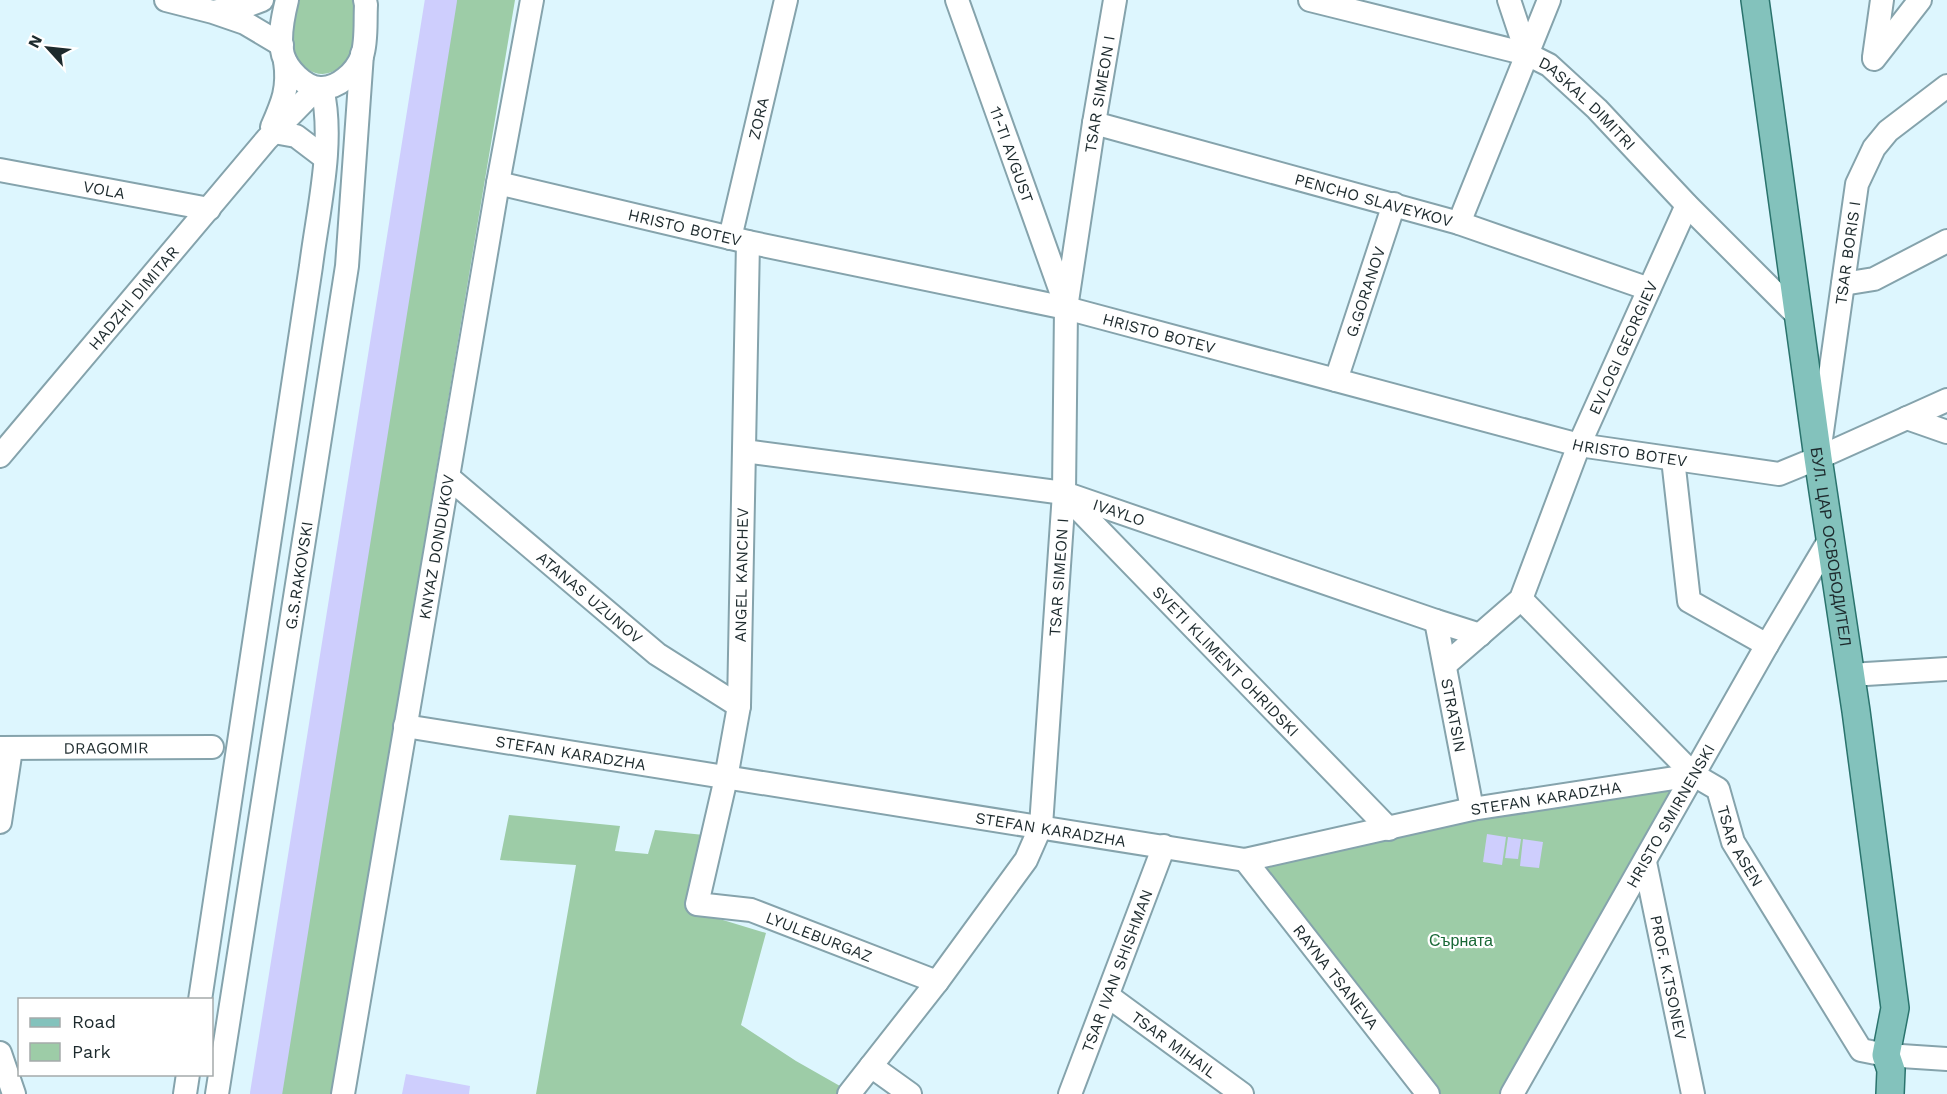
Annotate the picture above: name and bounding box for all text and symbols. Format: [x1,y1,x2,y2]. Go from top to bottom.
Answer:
north arrow [18,18,78,78]
text: N [24,32,46,51]
street label: TSAR SIMEON I [1081,34,1119,154]
street label: DASKAL DIMITRI [1536,53,1639,154]
street label: ZORA [744,95,773,142]
street label: 11-TI AVGUST [986,104,1038,206]
street label: PENCHO SLAVEYKOV [1292,169,1455,231]
street label: VOLA [82,177,127,203]
street label: TSAR BORIS I [1831,200,1864,306]
street label: HRISTO BOTEV [626,205,743,250]
street label: HADZHI DIMITAR [85,242,183,354]
street label: G.GORANOV [1342,244,1389,339]
street label: EVLOGI GEORGIEV [1585,278,1662,418]
street label: HRISTO BOTEV [1100,309,1217,357]
street label: HRISTO BOTEV [1570,435,1689,471]
street label: БУЛ. ЦАР ОСВОБОДИТЕЛ [1807,446,1855,648]
street label: KNYAZ DONDUKOV [415,473,458,621]
street label: IVAYLO [1090,495,1147,530]
street label: ANGEL KANCHEV [731,507,752,643]
street label: TSAR SIMEON I [1045,517,1072,637]
street label: G.S.RAKOVSKI [281,520,317,631]
street label: ATANAS UZUNOV [533,548,646,648]
street label: SVETI KLIMENT OHRIDSKI [1149,582,1303,741]
street label: STRATSIN [1437,677,1470,754]
street label: STEFAN KARADZHA [494,732,648,774]
street label: DRAGOMIR [63,738,149,758]
street label: HRISTO SMIRNENSKI [1622,741,1719,891]
street label: STEFAN KARADZHA [1469,777,1623,819]
street label: TSAR ASEN [1713,803,1767,890]
street label: STEFAN KARADZHA [974,808,1128,851]
street label: TSAR IVAN SHISHMAN [1078,887,1157,1055]
street label: LYULEBURGAZ [763,908,875,966]
street label: PROF. K.TSONEV [1646,914,1691,1042]
street label: RAYNA TSANEVA [1289,921,1383,1033]
park label: Сърната [1429,931,1493,950]
legend [18,998,213,1076]
street label: TSAR MIHAIL [1128,1007,1221,1083]
text: Road [72,1011,116,1032]
text: Park [72,1041,111,1062]

